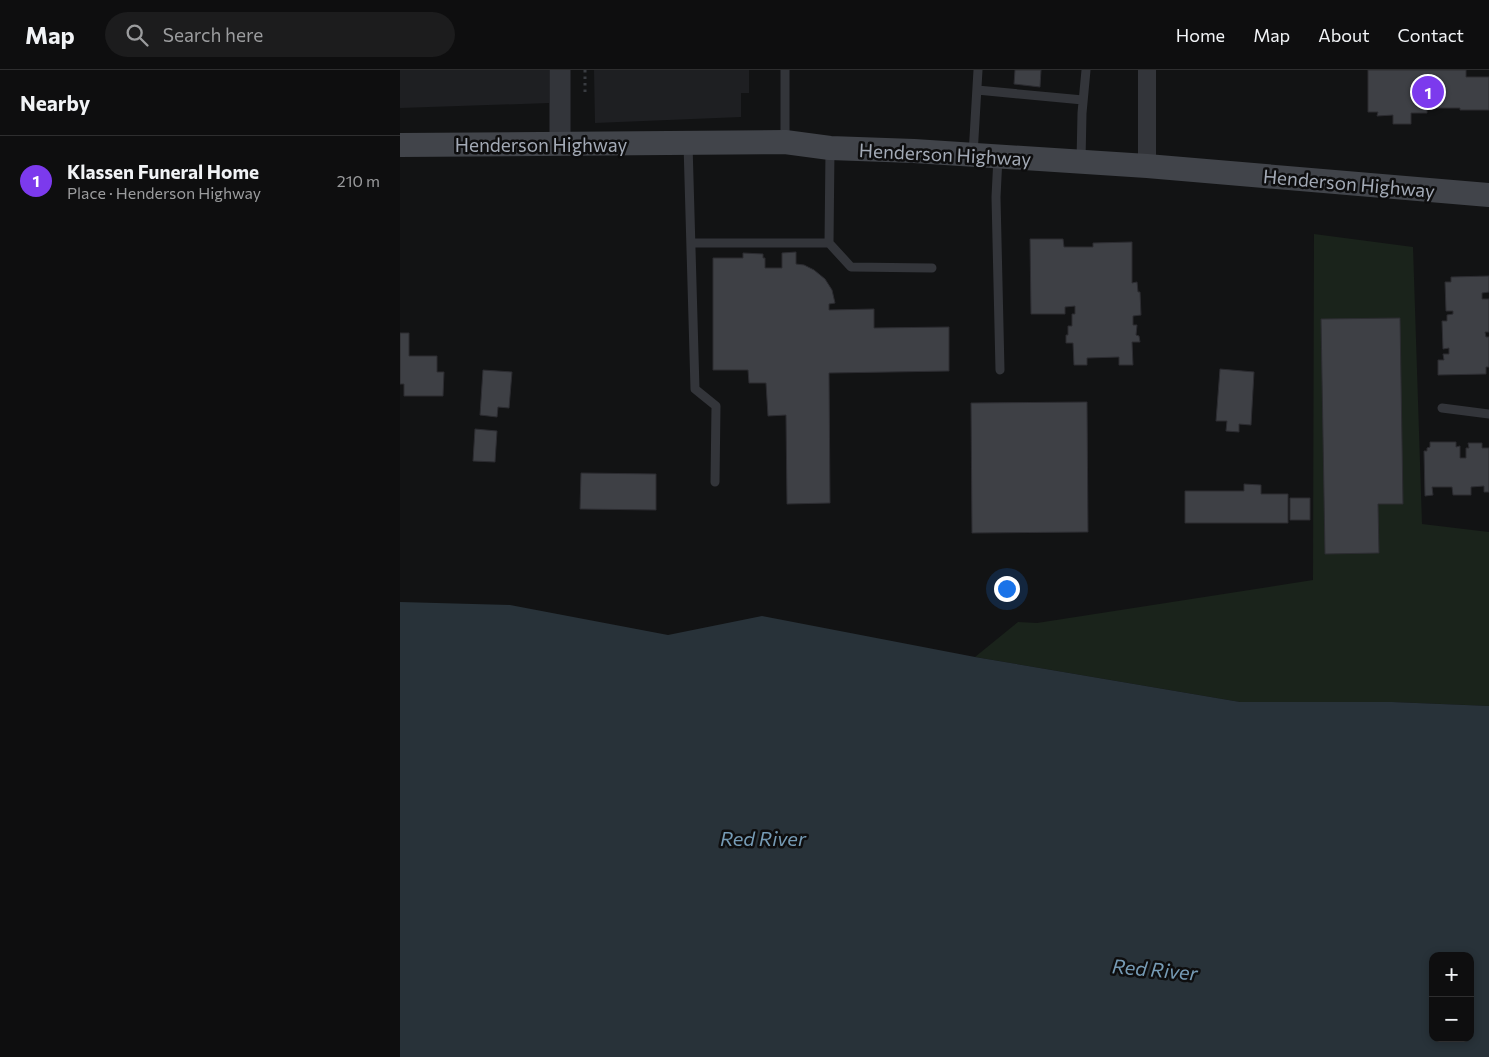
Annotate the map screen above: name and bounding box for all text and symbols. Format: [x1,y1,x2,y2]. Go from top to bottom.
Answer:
search box [105,12,455,57]
text: Map [25,20,75,49]
icon: search [123,21,151,49]
text: Search here [163,23,263,46]
text: Home [1176,24,1225,46]
text: Map [1253,24,1290,46]
text: About [1318,24,1370,46]
text: Contact [1398,24,1464,46]
pin: 1 [1412,73,1444,111]
text: Nearby [20,90,90,115]
street label: Henderson Highway [455,133,627,156]
street label: Henderson Highway [858,138,1032,170]
text: Klassen Funeral Home [67,160,259,183]
street label: Henderson Highway [1262,164,1436,202]
text: 1 [32,171,40,190]
text: 210 m [337,171,380,190]
text: Place · Henderson Highway [67,183,261,202]
your location [994,576,1020,602]
water label: Red River [720,826,807,850]
map controls [1429,952,1474,1042]
button: + [1429,952,1474,997]
water label: Red River [1111,953,1200,985]
button: − [1429,997,1474,1042]

